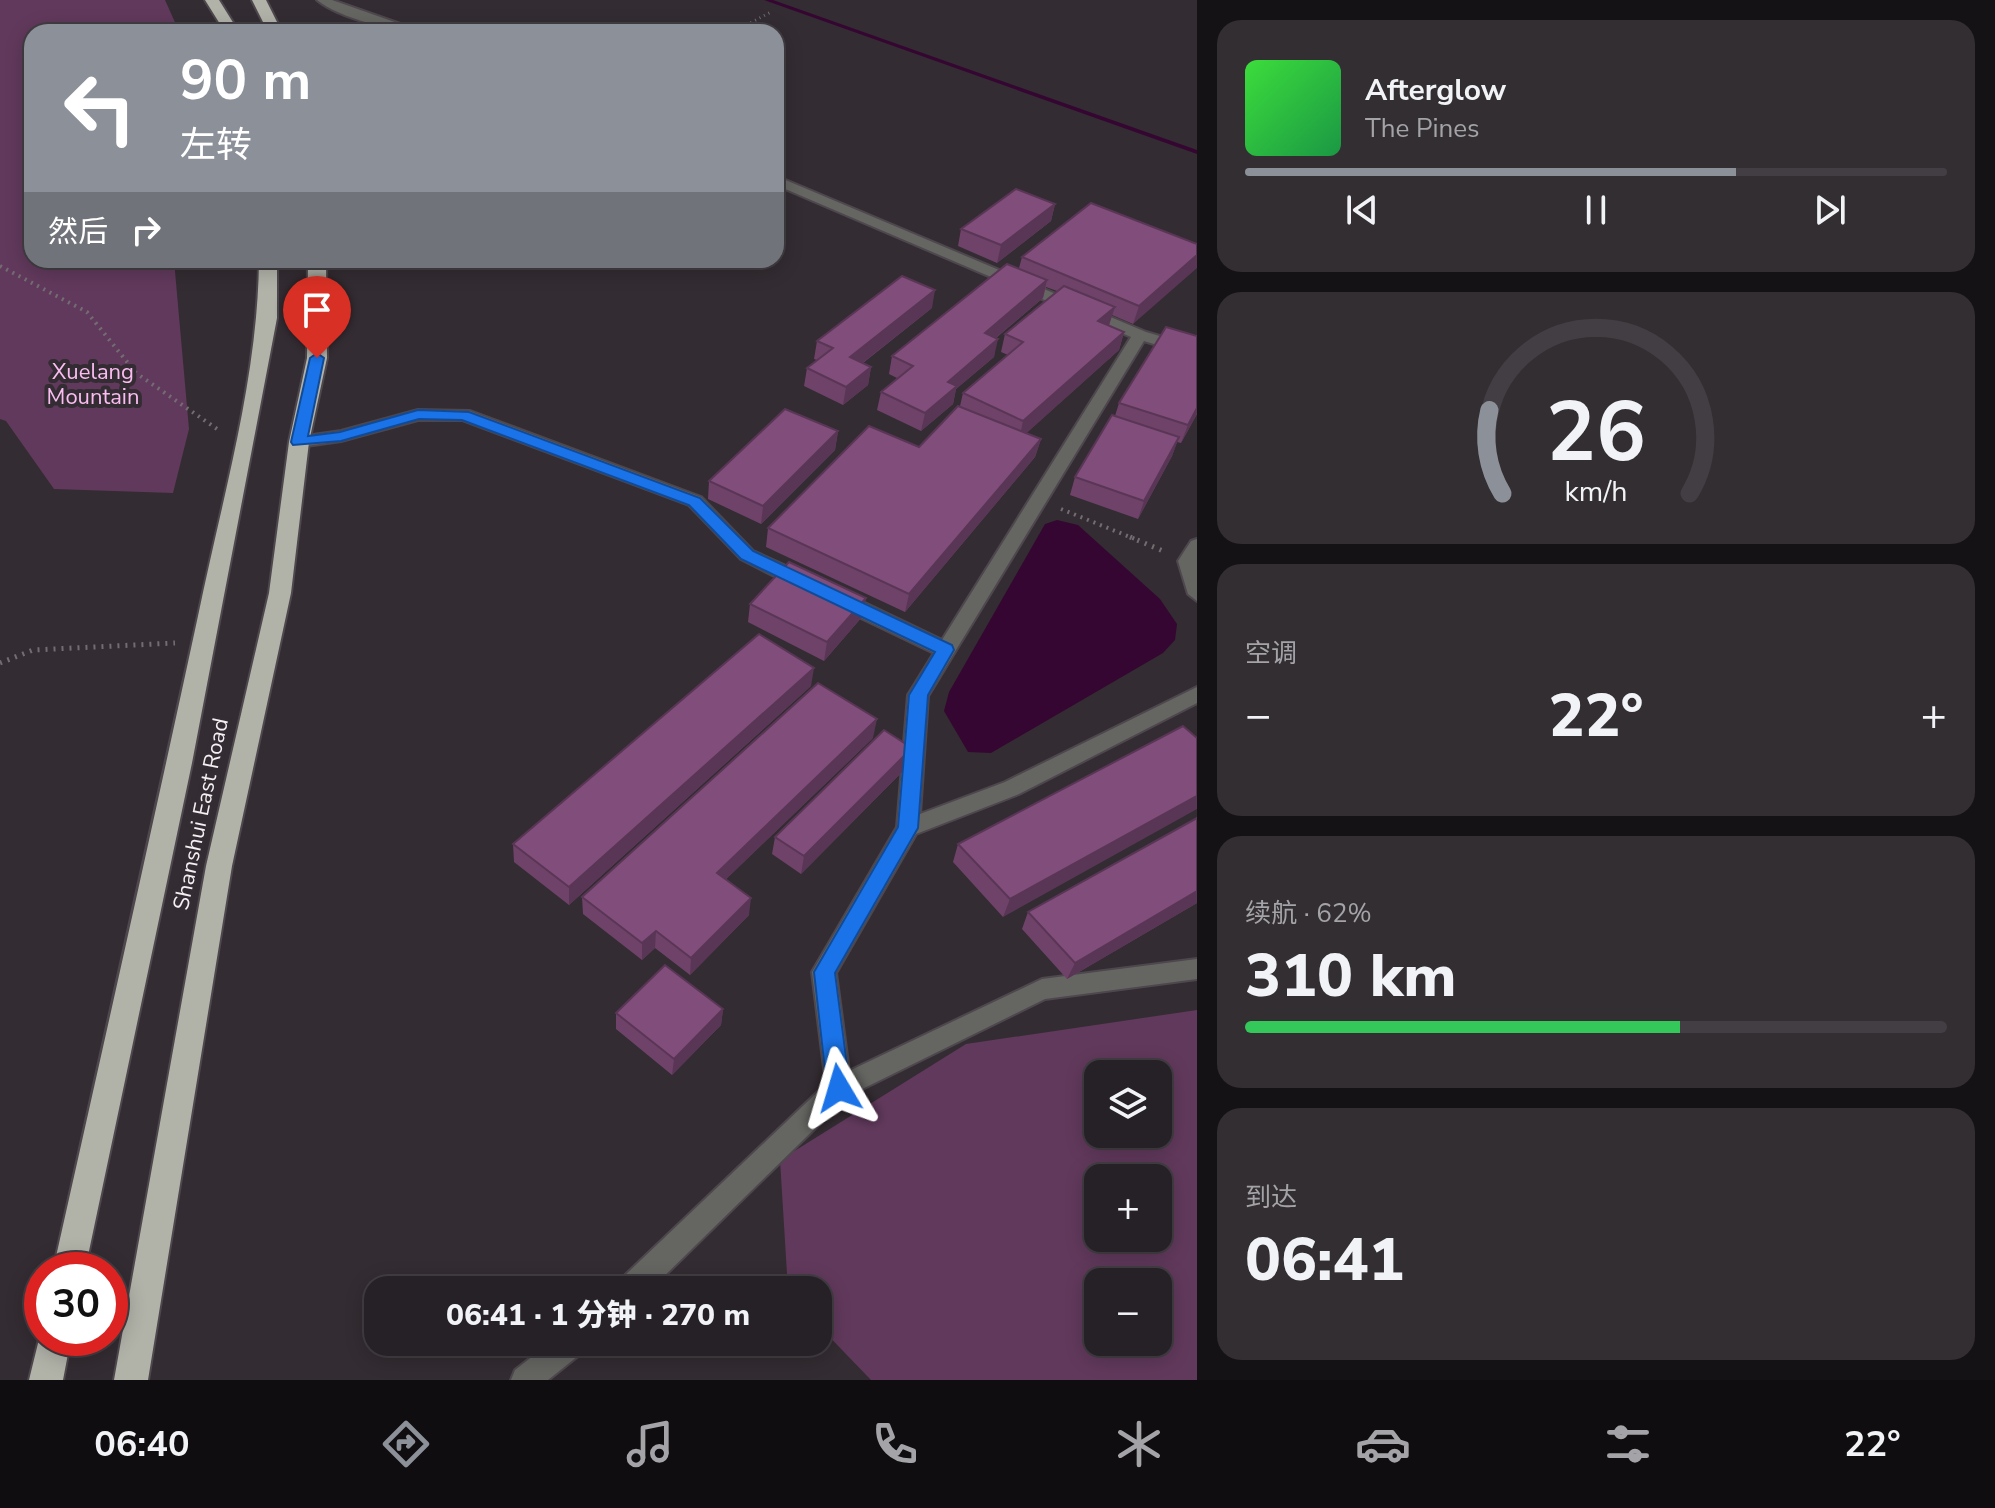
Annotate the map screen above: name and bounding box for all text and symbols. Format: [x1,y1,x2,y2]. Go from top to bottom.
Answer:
text: 90 m [180,42,311,119]
icon: left [48,56,152,160]
text: Afterglow [1365,70,1506,111]
text: The Pines [1365,111,1480,146]
text: 左转 [180,121,252,170]
icon: previous [1340,188,1384,232]
icon: pause [1574,188,1618,232]
icon: next [1808,188,1852,232]
icon: right [124,208,168,252]
text: 然后 [48,212,108,253]
pin [283,276,351,358]
icon: arrive [295,288,339,332]
park label: Xuelang Mountain [47,357,139,412]
text: 26 [1546,376,1646,489]
text: km/h [1565,472,1627,511]
text: 空调 [1245,636,1297,671]
text: 22° [1548,675,1644,757]
text: − [1245,686,1271,746]
text: + [1921,686,1947,746]
street label: Shanshui East Road [166,715,236,913]
text: 续航 · 62% [1245,896,1372,931]
text: 310 km [1245,935,1457,1017]
position arrow [797,1046,881,1130]
map controls [1084,1060,1172,1356]
button: layers [1084,1060,1172,1148]
button: + [1084,1164,1172,1252]
text: 到达 [1245,1180,1297,1215]
text: 06:41 [1245,1219,1405,1301]
speed limit sign: 30 [24,1252,128,1356]
button: − [1084,1268,1172,1356]
text: 06:41 · 1 分钟 · 270 m [446,1295,750,1336]
icon: directions [378,1416,434,1472]
icon: music [622,1416,678,1472]
icon: phone [867,1416,923,1472]
icon: climate [1111,1416,1167,1472]
icon: car [1355,1416,1411,1472]
icon: filters [1600,1416,1656,1472]
text: 06:40 [94,1420,190,1469]
text: 22° [1844,1420,1901,1469]

